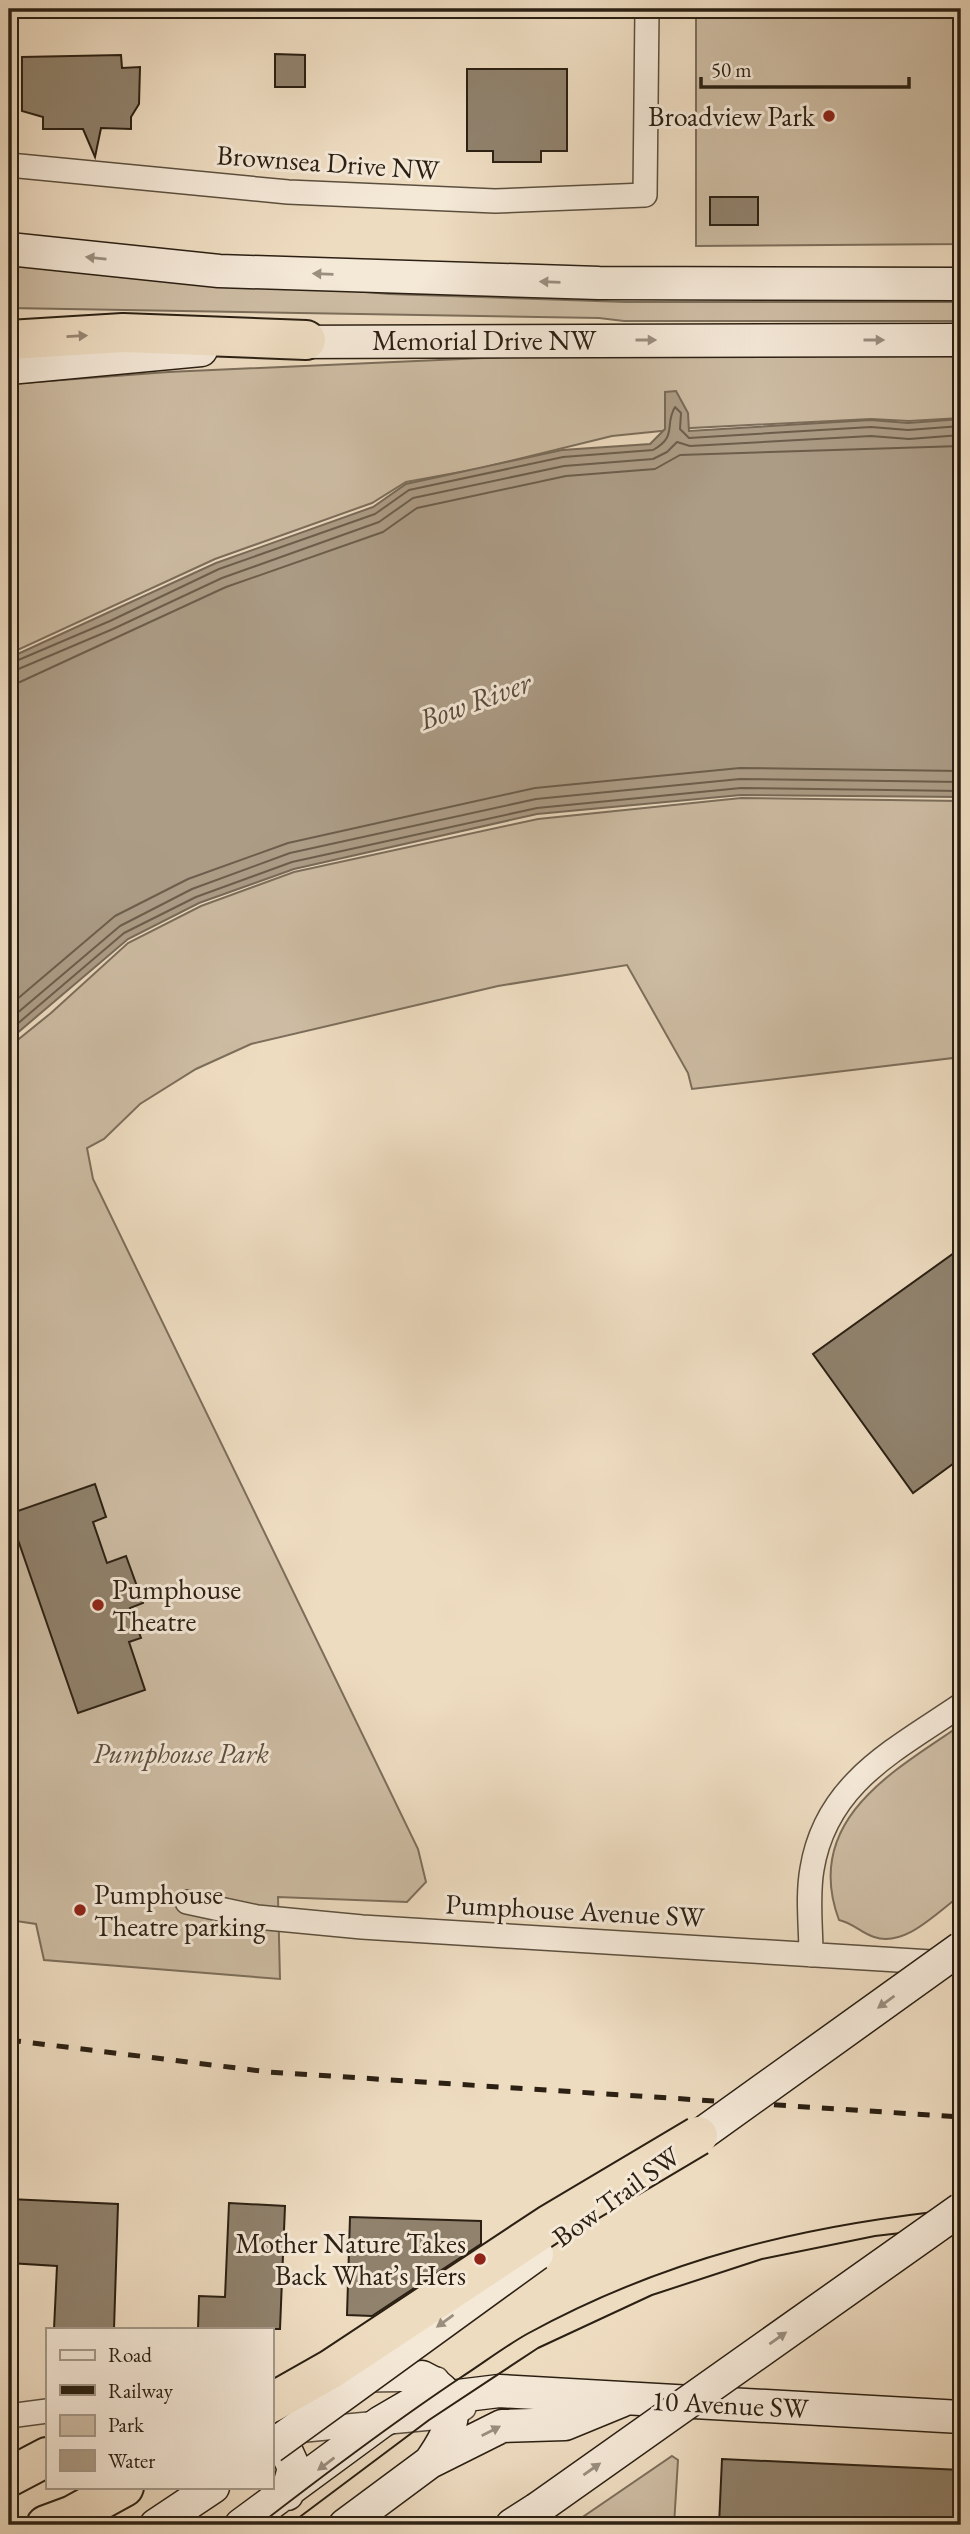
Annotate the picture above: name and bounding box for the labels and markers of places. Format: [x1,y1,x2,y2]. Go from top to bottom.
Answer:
place label: Broadview Park [648,98,816,134]
marker: Broadview Park [821,108,837,124]
place label: Pumphouse Theatre [112,1571,241,1639]
marker: Pumphouse Theatre [90,1597,106,1613]
place label: Pumphouse Theatre parking [94,1876,266,1944]
marker: Pumphouse Theatre parking [72,1902,88,1918]
place label: Mother Nature Takes Back What’s Hers [236,2225,466,2293]
marker: Mother Nature Takes Back What’s Hers [472,2251,488,2267]

